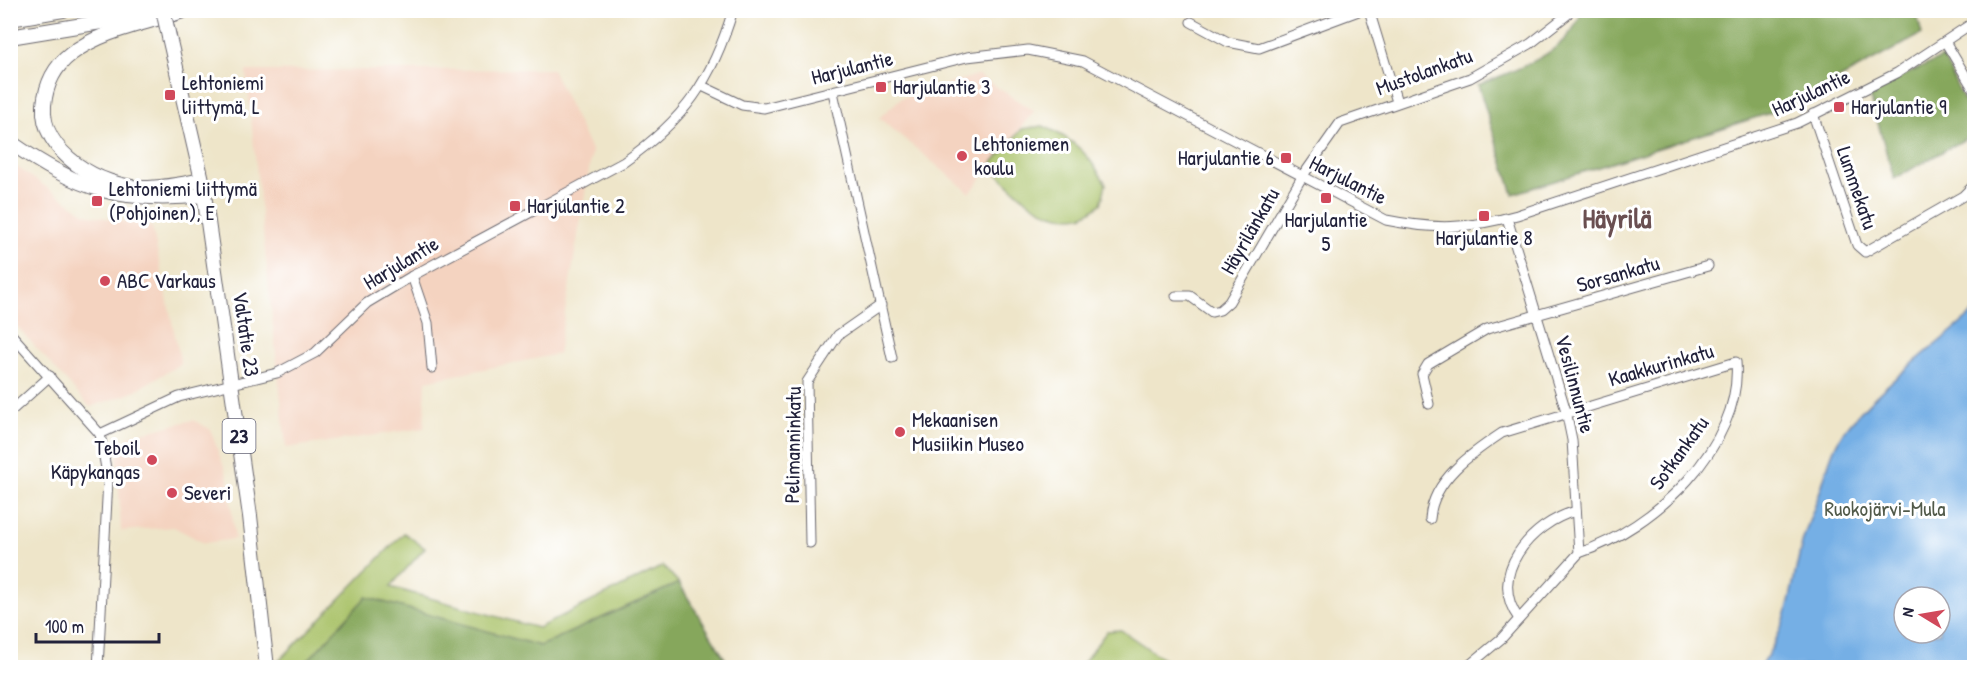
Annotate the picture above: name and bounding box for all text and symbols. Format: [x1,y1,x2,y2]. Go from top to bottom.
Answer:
street label: Mustolankatu [1372,41,1477,102]
street label: Harjulantie [808,43,896,92]
street label: Harjulantie [1767,62,1855,123]
place label: Lehtoniemi liittymä, L [182,68,264,121]
place label: Harjulantie 3 [893,72,990,101]
marker: Harjulantie 3 [874,80,888,94]
marker: Lehtoniemi liittymä, L [163,88,177,102]
place label: Harjulantie 9 [1851,92,1947,121]
marker: Harjulantie 9 [1832,100,1846,114]
place label: Lehtoniemen koulu [974,129,1069,182]
place label: Harjulantie 6 [1178,143,1274,172]
street label: Lummekatu [1830,143,1885,234]
street label: Harjulantie [1305,148,1392,211]
marker: Lehtoniemen koulu [955,149,969,163]
marker: Harjulantie 6 [1279,151,1293,165]
place label: Lehtoniemi liittymä (Pohjoinen), E [109,174,257,227]
street label: Häyrilänkatu [1213,182,1286,279]
place label: Harjulantie 2 [527,191,625,220]
marker: Harjulantie 5 [1319,191,1333,205]
marker: Lehtoniemi liittymä (Pohjoinen), E [90,194,104,208]
marker: Harjulantie 2 [508,199,522,213]
district label: Häyrilä [1583,200,1652,238]
place label: Harjulantie 5 [1284,205,1368,258]
marker: Harjulantie 8 [1477,209,1491,223]
place label: Harjulantie 8 [1436,223,1533,252]
street label: Harjulantie [358,229,444,296]
street label: Sorsankatu [1573,248,1663,299]
place label: ABC Varkaus [117,266,216,295]
marker: ABC Varkaus [98,274,112,288]
street label: Valtatie 23 [226,290,267,378]
street label: Vesilinnuntie [1548,332,1602,436]
street label: Kaakkurinkatu [1605,336,1717,393]
street label: Pelimanninkatu [777,386,808,504]
place label: Mekaanisen Musiikin Museo [912,405,1024,458]
street label: Sotkankatu [1642,410,1715,495]
road number: 23 [222,419,256,453]
marker: Mekaanisen Musiikin Museo [893,425,907,439]
place label: Teboil Käpykangas [51,433,140,486]
marker: Teboil Käpykangas [145,453,159,467]
place label: Severi [184,478,232,507]
marker: Severi [165,486,179,500]
park label: Ruokojärvi-Mula [1824,494,1946,523]
north arrow [1892,585,1952,645]
text: N [1896,605,1919,618]
scale bar [36,606,159,644]
text: 100 m [45,614,84,639]

